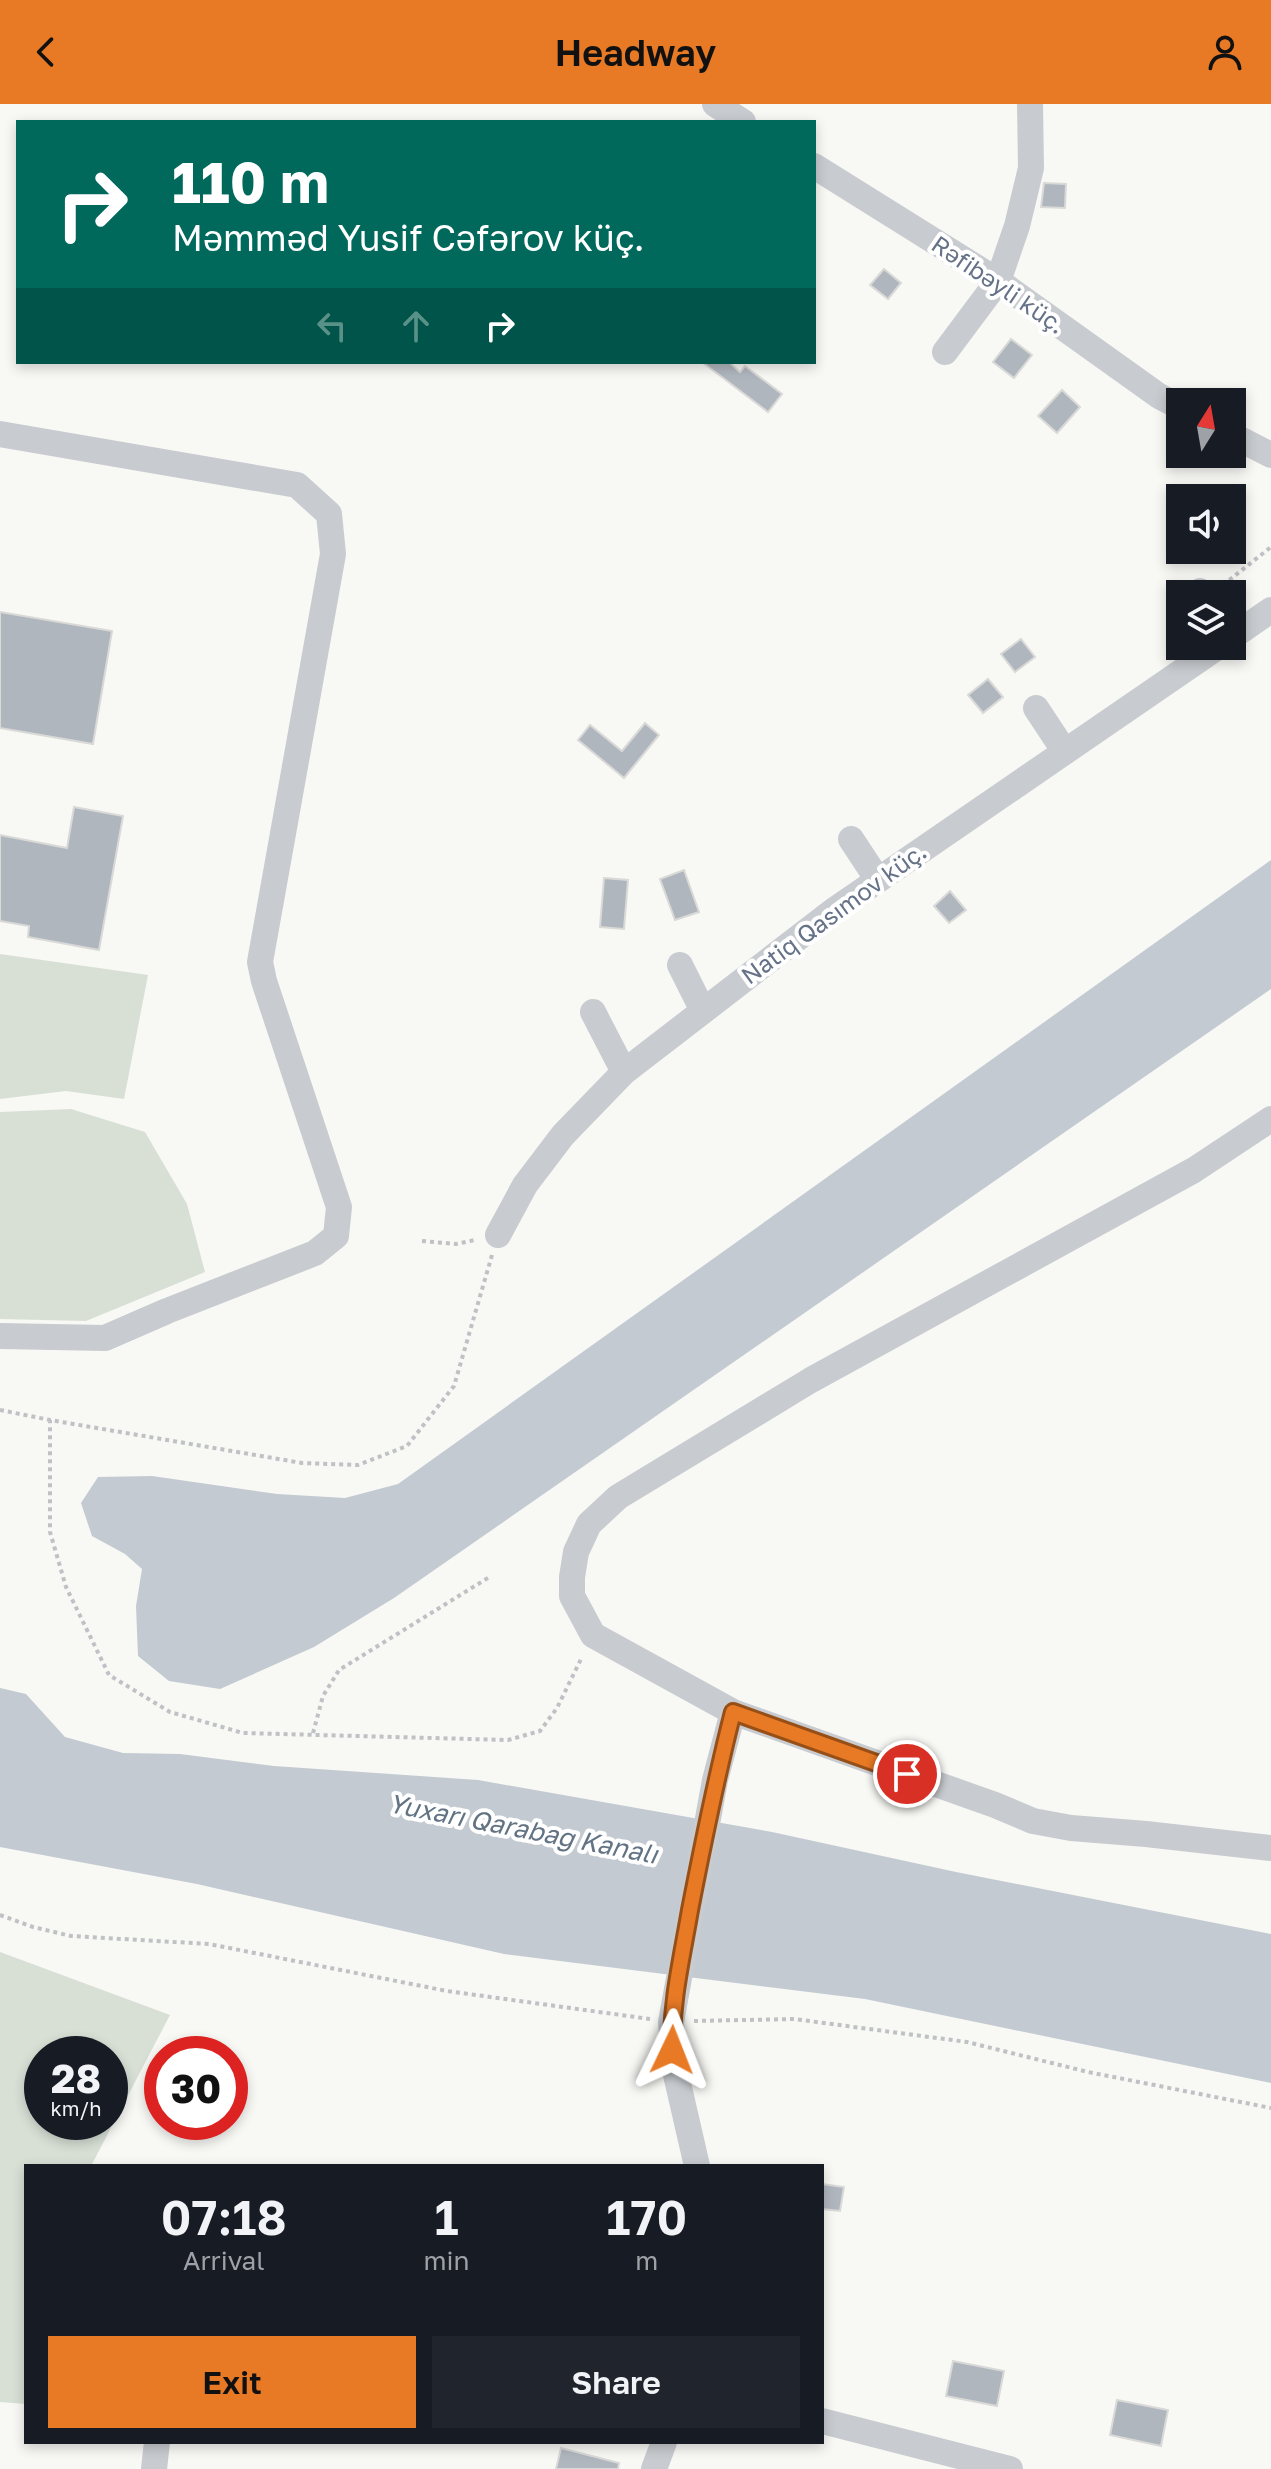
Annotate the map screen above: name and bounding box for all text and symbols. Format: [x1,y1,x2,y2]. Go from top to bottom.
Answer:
icon: back [24,30,68,74]
icon: person [1203,30,1247,74]
text: Headway [555,31,716,74]
text: 110 m [172,148,329,215]
icon: right [40,152,144,256]
text: Məmməd Yusif Cəfərov küç. [172,216,645,259]
street label: Rəfibəyli küç. [927,229,1071,339]
icon: left [310,304,354,348]
icon: ahead [394,304,438,348]
icon: right [478,304,522,348]
north arrow [1166,388,1246,468]
map controls [1166,388,1246,660]
button: sound [1166,484,1246,564]
button: layers [1166,580,1246,660]
street label: Natiq Qasımov küç. [735,836,931,990]
pin [873,1740,941,1808]
icon: arrive [885,1752,929,1796]
water label: Yuxarı Qarabağ Kanalı [386,1787,662,1870]
position arrow [630,2008,714,2092]
speed limit sign: 30 [144,2036,248,2140]
text: 28 [51,2054,101,2102]
text: km/h [51,2096,101,2120]
text: 07:18 [161,2188,287,2246]
text: 1 [434,2188,459,2246]
text: 170 [606,2188,687,2246]
text: Arrival [183,2245,265,2276]
text: min [424,2245,470,2276]
text: m [635,2245,658,2276]
button: Exit [48,2336,416,2428]
button: Share [432,2336,800,2428]

